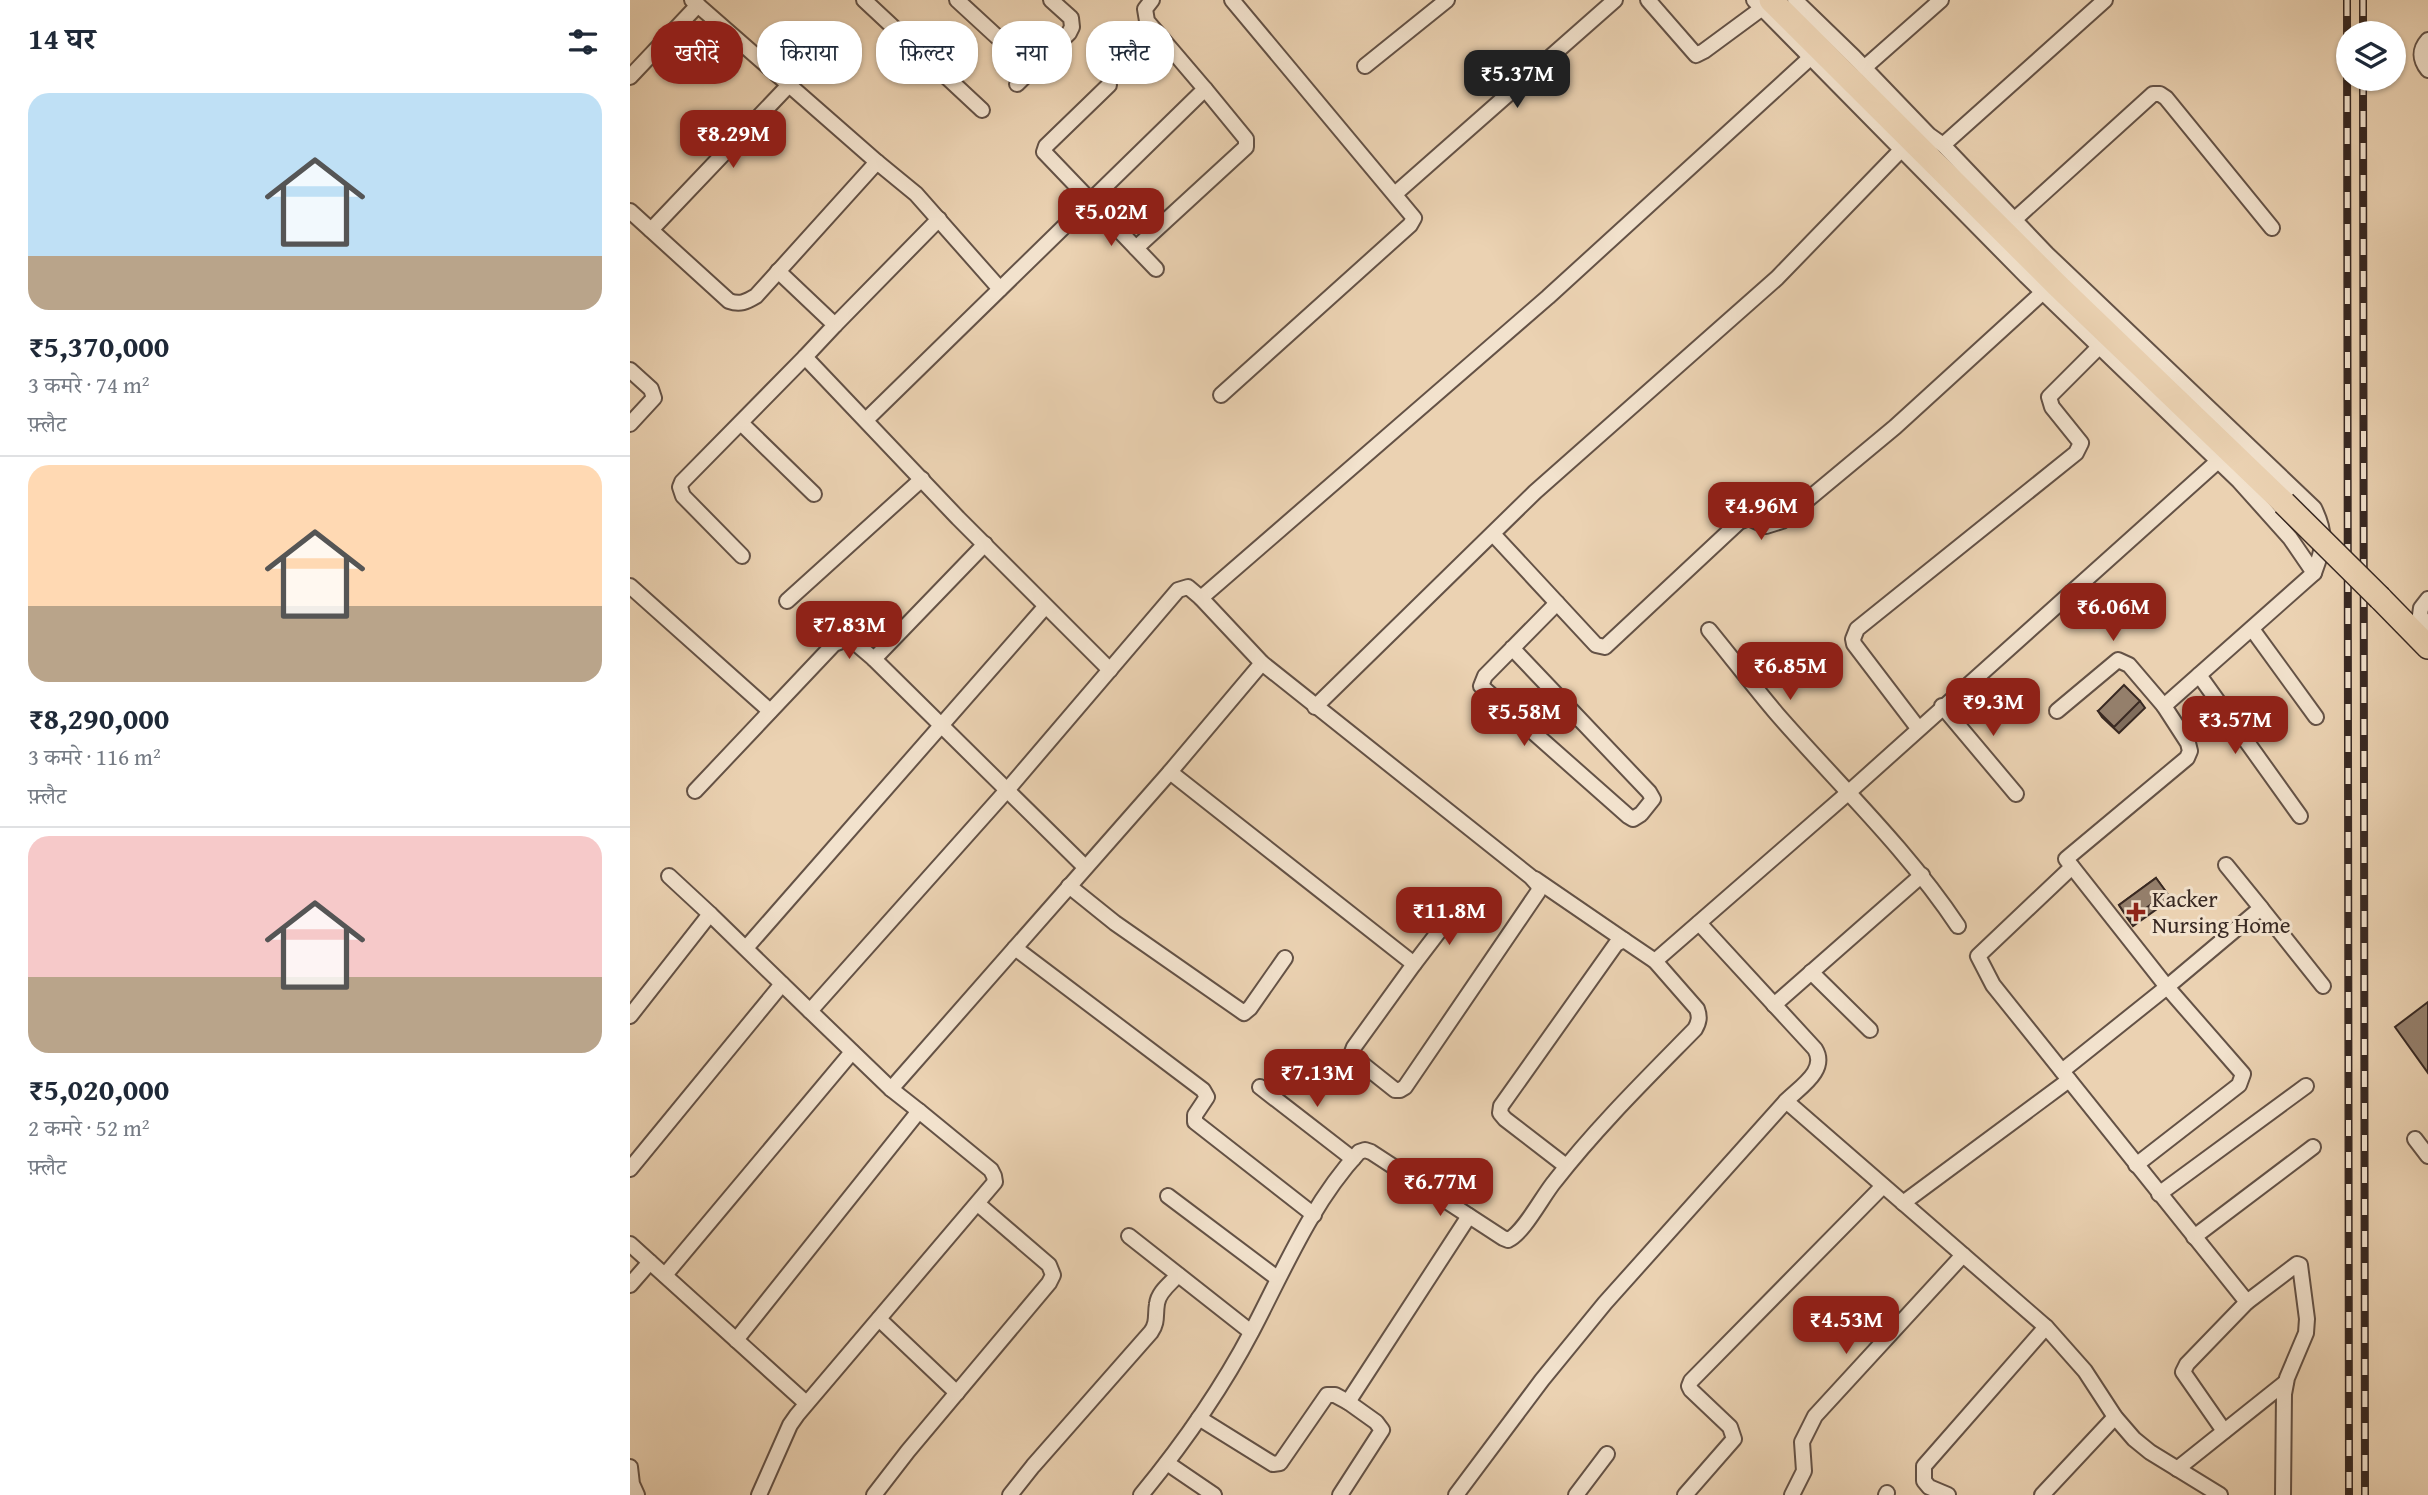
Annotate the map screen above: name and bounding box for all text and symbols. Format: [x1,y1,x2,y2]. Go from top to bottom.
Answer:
text: 14 घर [28,16,95,60]
chip: खरीदें [651,21,743,84]
chip: किराया [757,21,862,84]
chip: फ़िल्टर [876,21,978,84]
chip: नया [992,21,1072,84]
chip: फ़्लैट [1086,21,1174,84]
map controls [2336,21,2406,91]
button: layers [2336,21,2406,91]
icon: filters [564,23,602,61]
pin: ₹5.37M [1460,50,1574,110]
text: ₹5.37M [1480,56,1554,89]
pin: ₹8.29M [676,110,790,170]
text: ₹8.29M [696,116,770,149]
icon: home [252,139,378,265]
pin: ₹5.02M [1054,188,1168,248]
text: ₹5.02M [1074,194,1148,227]
text: ₹5,370,000 [28,324,169,368]
text: 3 कमरे · 74 m² [28,368,150,401]
text: फ़्लैट [28,407,66,440]
pin: ₹4.96M [1704,482,1818,542]
text: ₹4.96M [1724,488,1798,521]
icon: home [252,511,378,637]
pin: ₹6.06M [2056,584,2170,643]
text: ₹6.06M [2076,589,2150,622]
pin: ₹7.83M [792,602,906,661]
text: ₹7.83M [812,607,886,640]
pin: ₹6.85M [1733,642,1847,702]
text: ₹6.85M [1753,648,1827,681]
pin: ₹9.3M [1944,678,2042,738]
text: ₹9.3M [1962,684,2024,717]
pin: ₹5.58M [1467,688,1581,748]
text: ₹5.58M [1487,694,1561,727]
text: ₹8,290,000 [28,696,169,740]
pin: ₹3.57M [2178,696,2292,756]
text: ₹3.57M [2198,702,2272,735]
text: 3 कमरे · 116 m² [28,740,161,773]
text: फ़्लैट [28,779,66,812]
icon: home [252,882,378,1008]
place label: Kacker Nursing Home [2152,882,2291,941]
pin: ₹11.8M [1392,888,1506,947]
text: ₹11.8M [1412,893,1486,926]
marker: Kacker Nursing Home [2126,902,2146,922]
pin: ₹7.13M [1260,1050,1374,1109]
text: ₹7.13M [1280,1055,1354,1088]
text: ₹5,020,000 [28,1067,169,1111]
text: 2 कमरे · 52 m² [28,1111,150,1144]
text: फ़्लैट [28,1150,66,1183]
pin: ₹6.77M [1383,1158,1497,1218]
text: ₹6.77M [1403,1164,1477,1197]
pin: ₹4.53M [1789,1296,1903,1356]
text: ₹4.53M [1809,1302,1883,1335]

